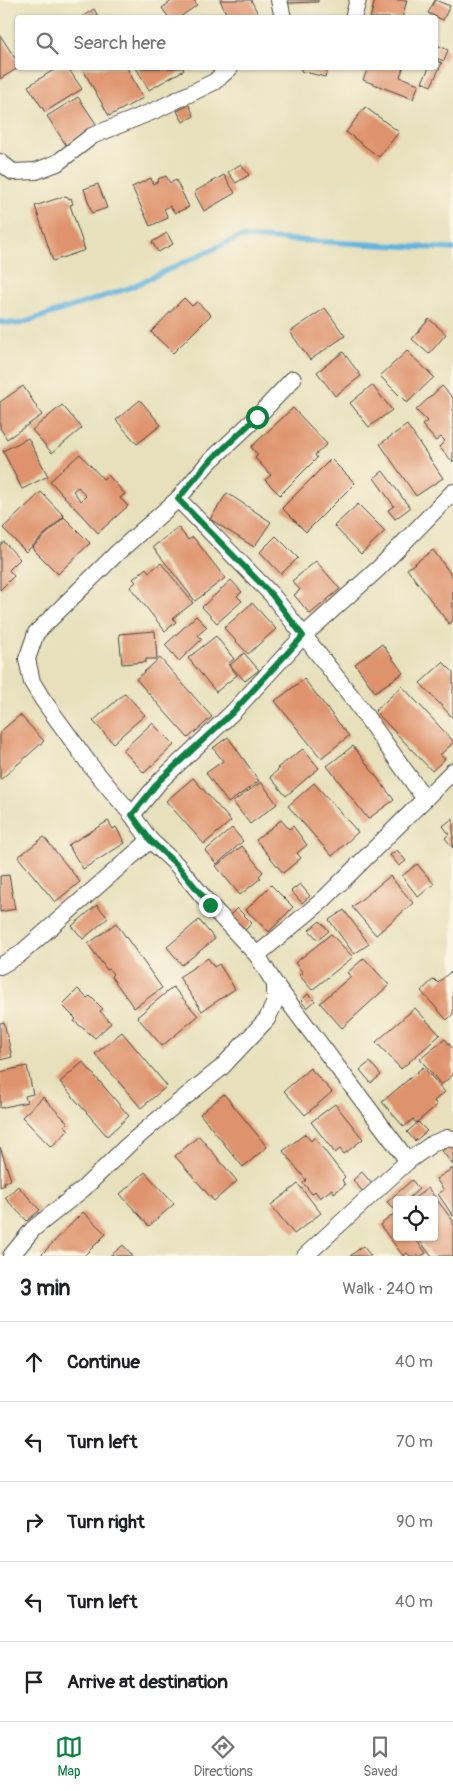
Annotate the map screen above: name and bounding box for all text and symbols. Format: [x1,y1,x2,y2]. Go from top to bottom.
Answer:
search box [15,15,438,70]
icon: search [33,29,61,57]
text: Search here [73,31,166,55]
route start [246,406,269,429]
route end [199,894,222,917]
map controls [393,1196,438,1241]
button: locate [393,1196,438,1241]
text: 3 min [20,1275,70,1302]
text: Walk · 240 m [342,1279,433,1299]
icon: ahead [20,1348,48,1376]
text: Continue [67,1350,140,1374]
text: 40 m [395,1352,433,1372]
icon: left [20,1428,48,1456]
text: Turn left [67,1430,137,1454]
text: 70 m [396,1432,433,1452]
icon: right [20,1508,48,1536]
text: Turn right [67,1510,145,1534]
text: 90 m [396,1512,433,1532]
icon: left [20,1588,48,1616]
text: Turn left [67,1590,137,1614]
text: 40 m [395,1592,433,1612]
icon: arrive [20,1668,48,1696]
text: Arrive at destination [67,1670,228,1694]
tab: Map [55,1733,83,1780]
tab: Directions [193,1733,253,1780]
tab: Saved [363,1733,398,1780]

